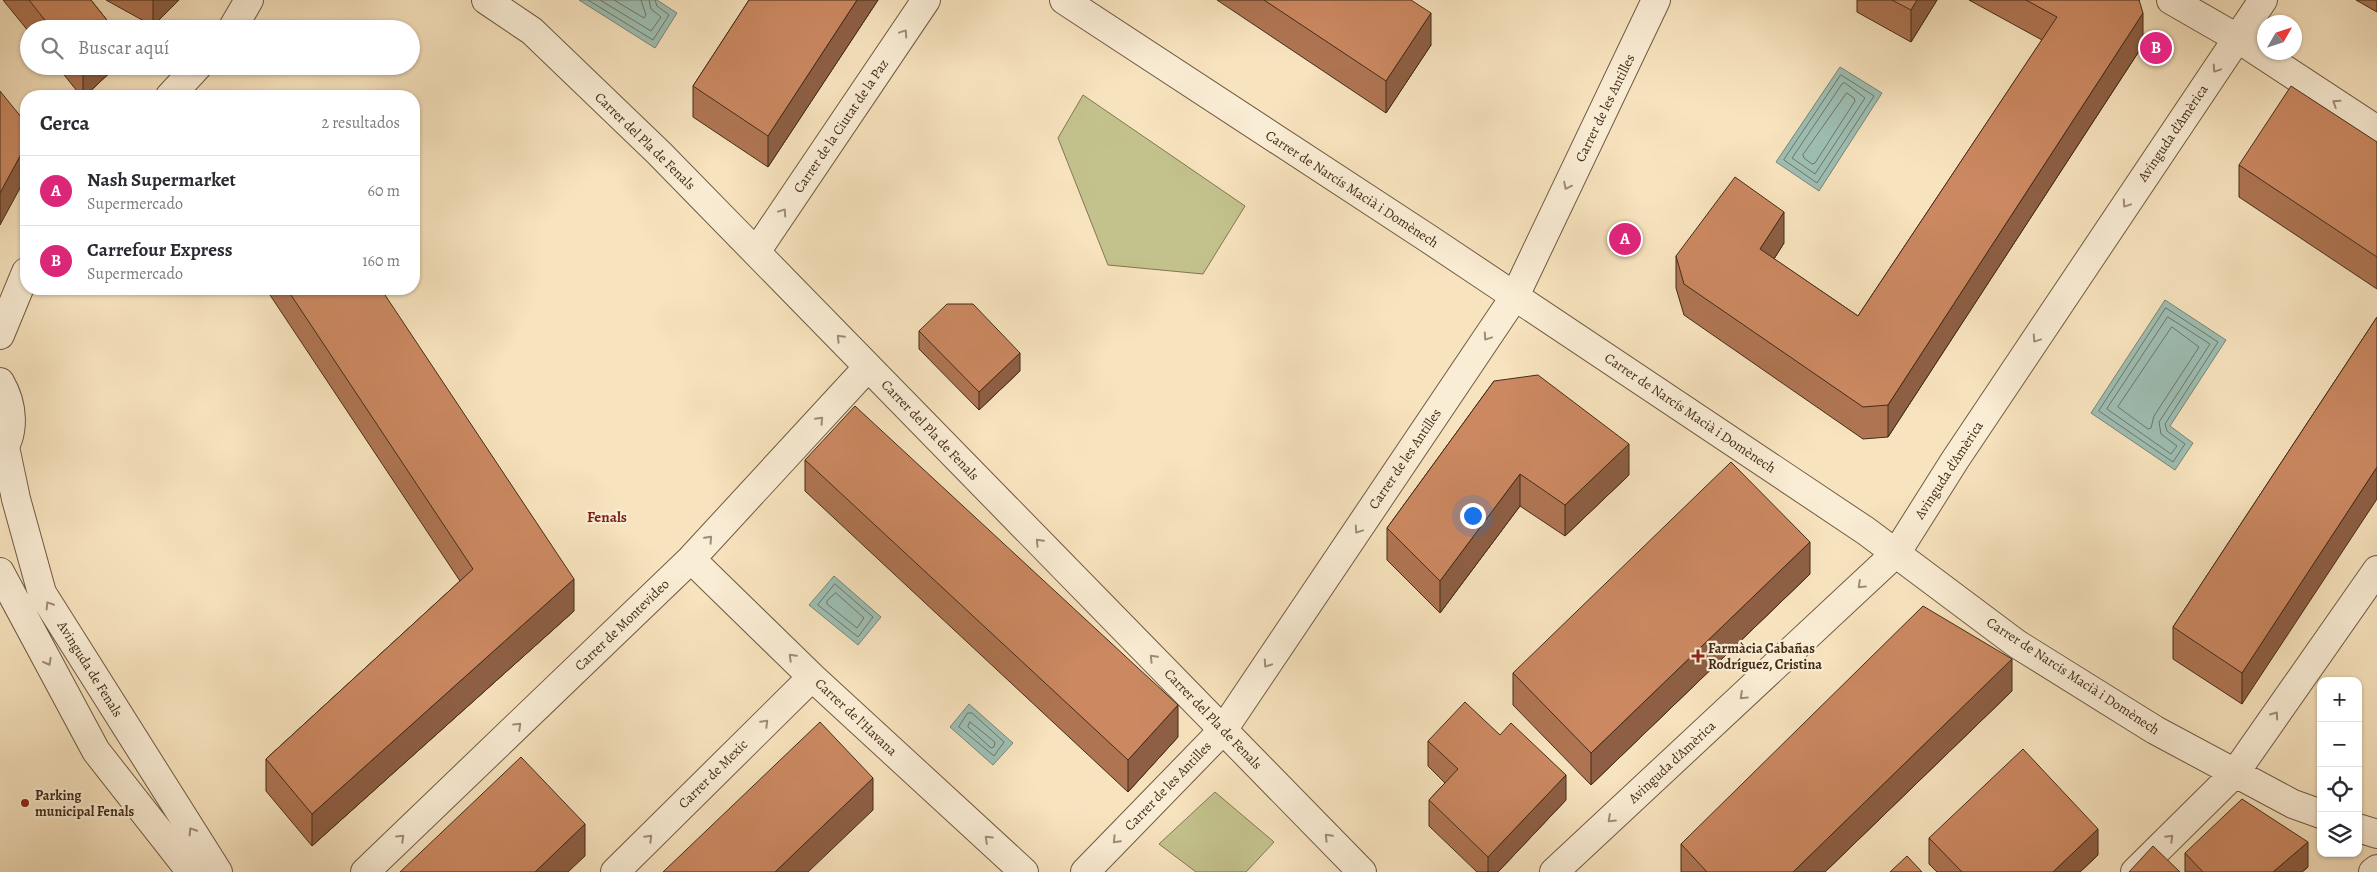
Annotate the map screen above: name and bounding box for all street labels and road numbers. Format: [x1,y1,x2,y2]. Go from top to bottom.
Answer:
street label: Carrer de les Antilles [1571,51,1639,165]
street label: Carrer de la Ciutat de la Paz [789,55,893,197]
street label: Avinguda d'Amèrica [2133,80,2213,186]
street label: Carrer del Pla de Fenals [590,88,700,194]
street label: Carrer de Narcís Macià i Domènech [1262,126,1443,253]
street label: Carrer de Narcís Macià i Domènech [1601,348,1780,478]
street label: Carrer del Pla de Fenals [877,375,983,485]
street label: Carrer de les Antilles [1364,405,1446,513]
street label: Avinguda d'Amèrica [1910,417,1988,523]
street label: Carrer de Montevideo [570,575,674,675]
street label: Carrer de Narcís Macià i Domènech [1983,613,2164,740]
street label: Avinguda de Fenals [52,617,127,721]
street label: Carrer del Pla de Fenals [1160,664,1266,774]
street label: Carrer de l'Havana [811,674,902,760]
street label: Avinguda d'Amèrica [1623,716,1720,808]
street label: Carrer de Mexic [674,735,752,813]
street label: Carrer de les Antilles [1120,737,1216,835]

